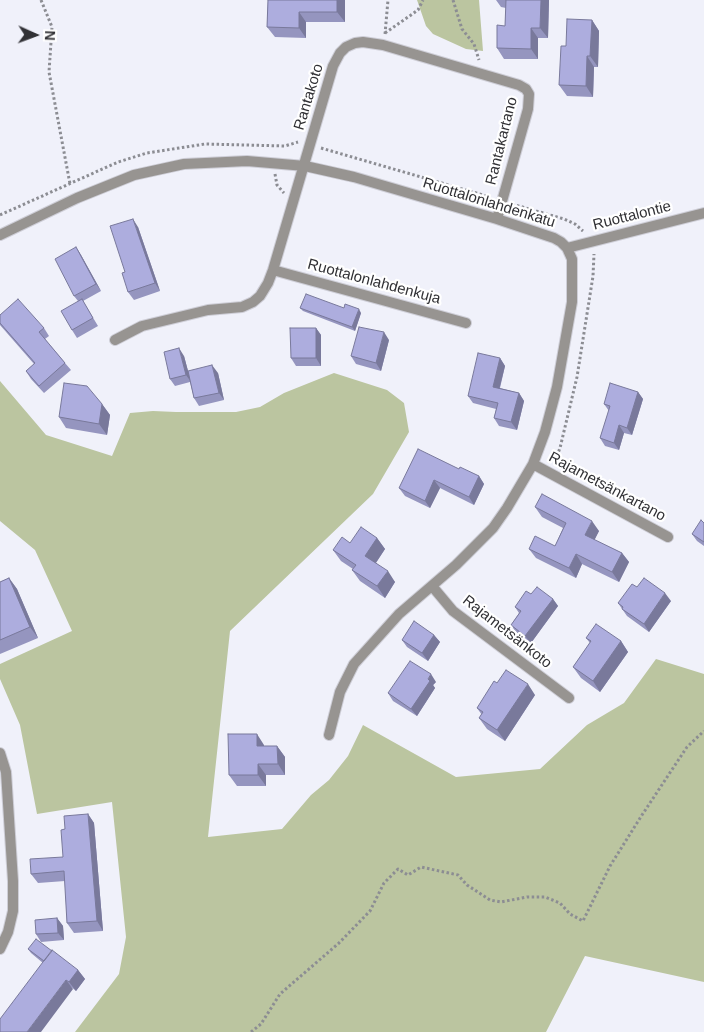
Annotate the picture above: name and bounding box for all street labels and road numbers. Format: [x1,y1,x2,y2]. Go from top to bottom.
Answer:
street label: Rantakoto [290,62,328,132]
street label: Rantakartano [482,95,522,187]
street label: Ruottalonlahdenkatu [421,174,557,232]
street label: Ruottalontie [591,198,673,234]
street label: Ruottalonlahdenkuja [306,256,442,308]
street label: Rajametsänkartano [545,449,669,525]
street label: Rajametsänkoto [459,592,555,672]

